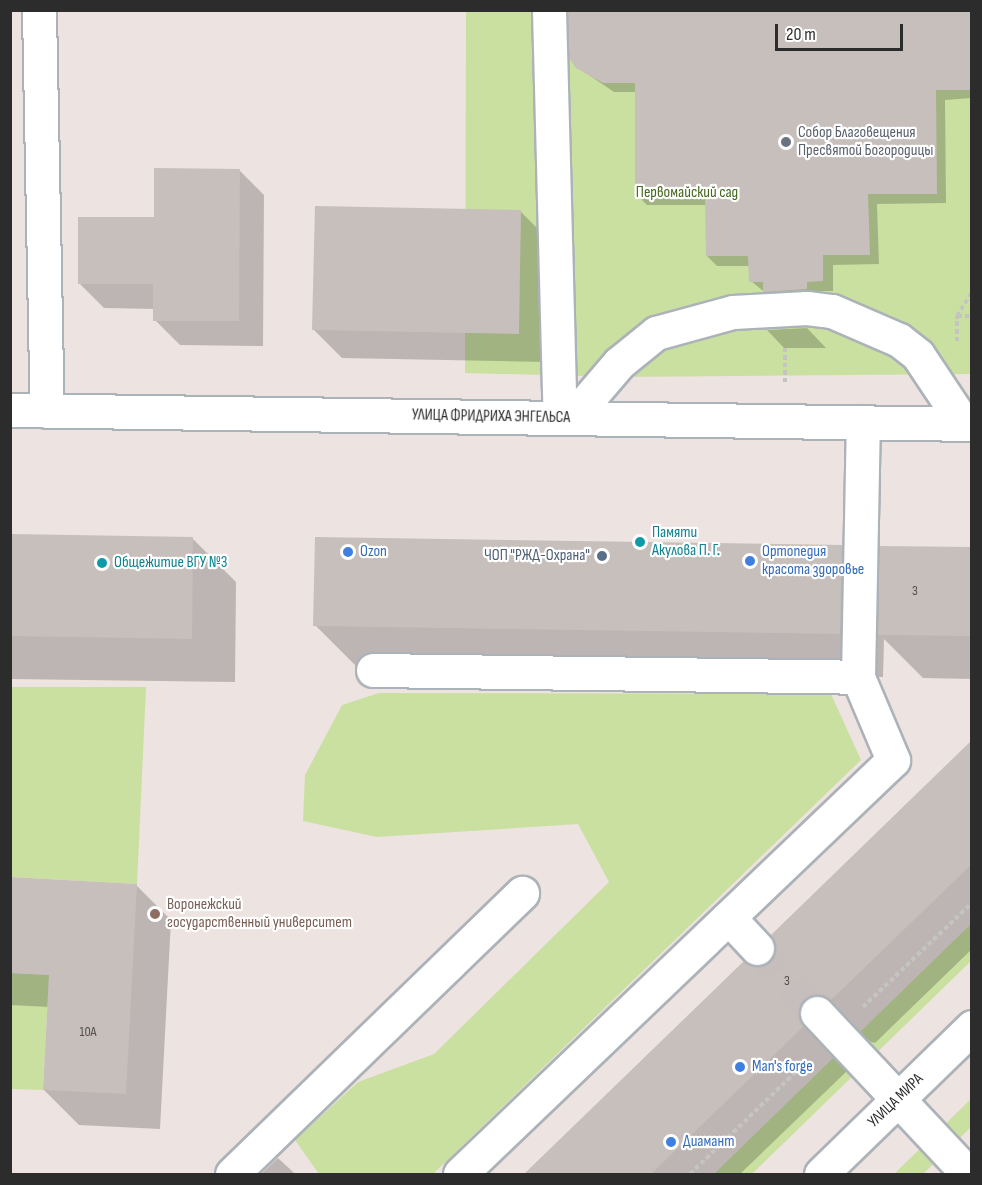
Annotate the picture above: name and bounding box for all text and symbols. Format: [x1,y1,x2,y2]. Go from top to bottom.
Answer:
scale bar [778,12,906,50]
text: 20 m [786,24,816,45]
place label: Собор Благовещения Пресвятой Богородицы [798,123,933,161]
marker: Собор Благовещения Пресвятой Богородицы [779,135,793,149]
park label: Первомайский сад [636,183,738,203]
street label: УЛИЦА ФРИДРИХА ЭНГЕЛЬСА [412,406,570,428]
place label: Памяти Акулова П. Г. [652,523,720,561]
marker: Памяти Акулова П. Г. [633,535,647,549]
place label: Ozon [360,542,387,562]
place label: Ортопедия красота здоровье [762,542,864,580]
marker: Ozon [341,545,355,559]
place label: ЧОП "РЖД-Охрана" [484,546,590,566]
marker: ЧОП "РЖД-Охрана" [595,549,609,563]
place label: Общежитие ВГУ №3 [114,553,227,573]
marker: Ортопедия красота здоровье [743,554,757,568]
marker: Общежитие ВГУ №3 [95,556,109,570]
house number: 3 [912,583,918,599]
place label: Воронежский государственный университет [167,895,352,933]
marker: Воронежский государственный университет [148,907,162,921]
house number: 3 [784,973,790,989]
house number: 10А [79,1024,97,1040]
place label: Man's forge [752,1057,813,1077]
marker: Man's forge [733,1060,747,1074]
street label: УЛИЦА МИРА [864,1070,928,1132]
place label: Диамант [683,1132,734,1152]
marker: Диамант [664,1135,678,1149]

